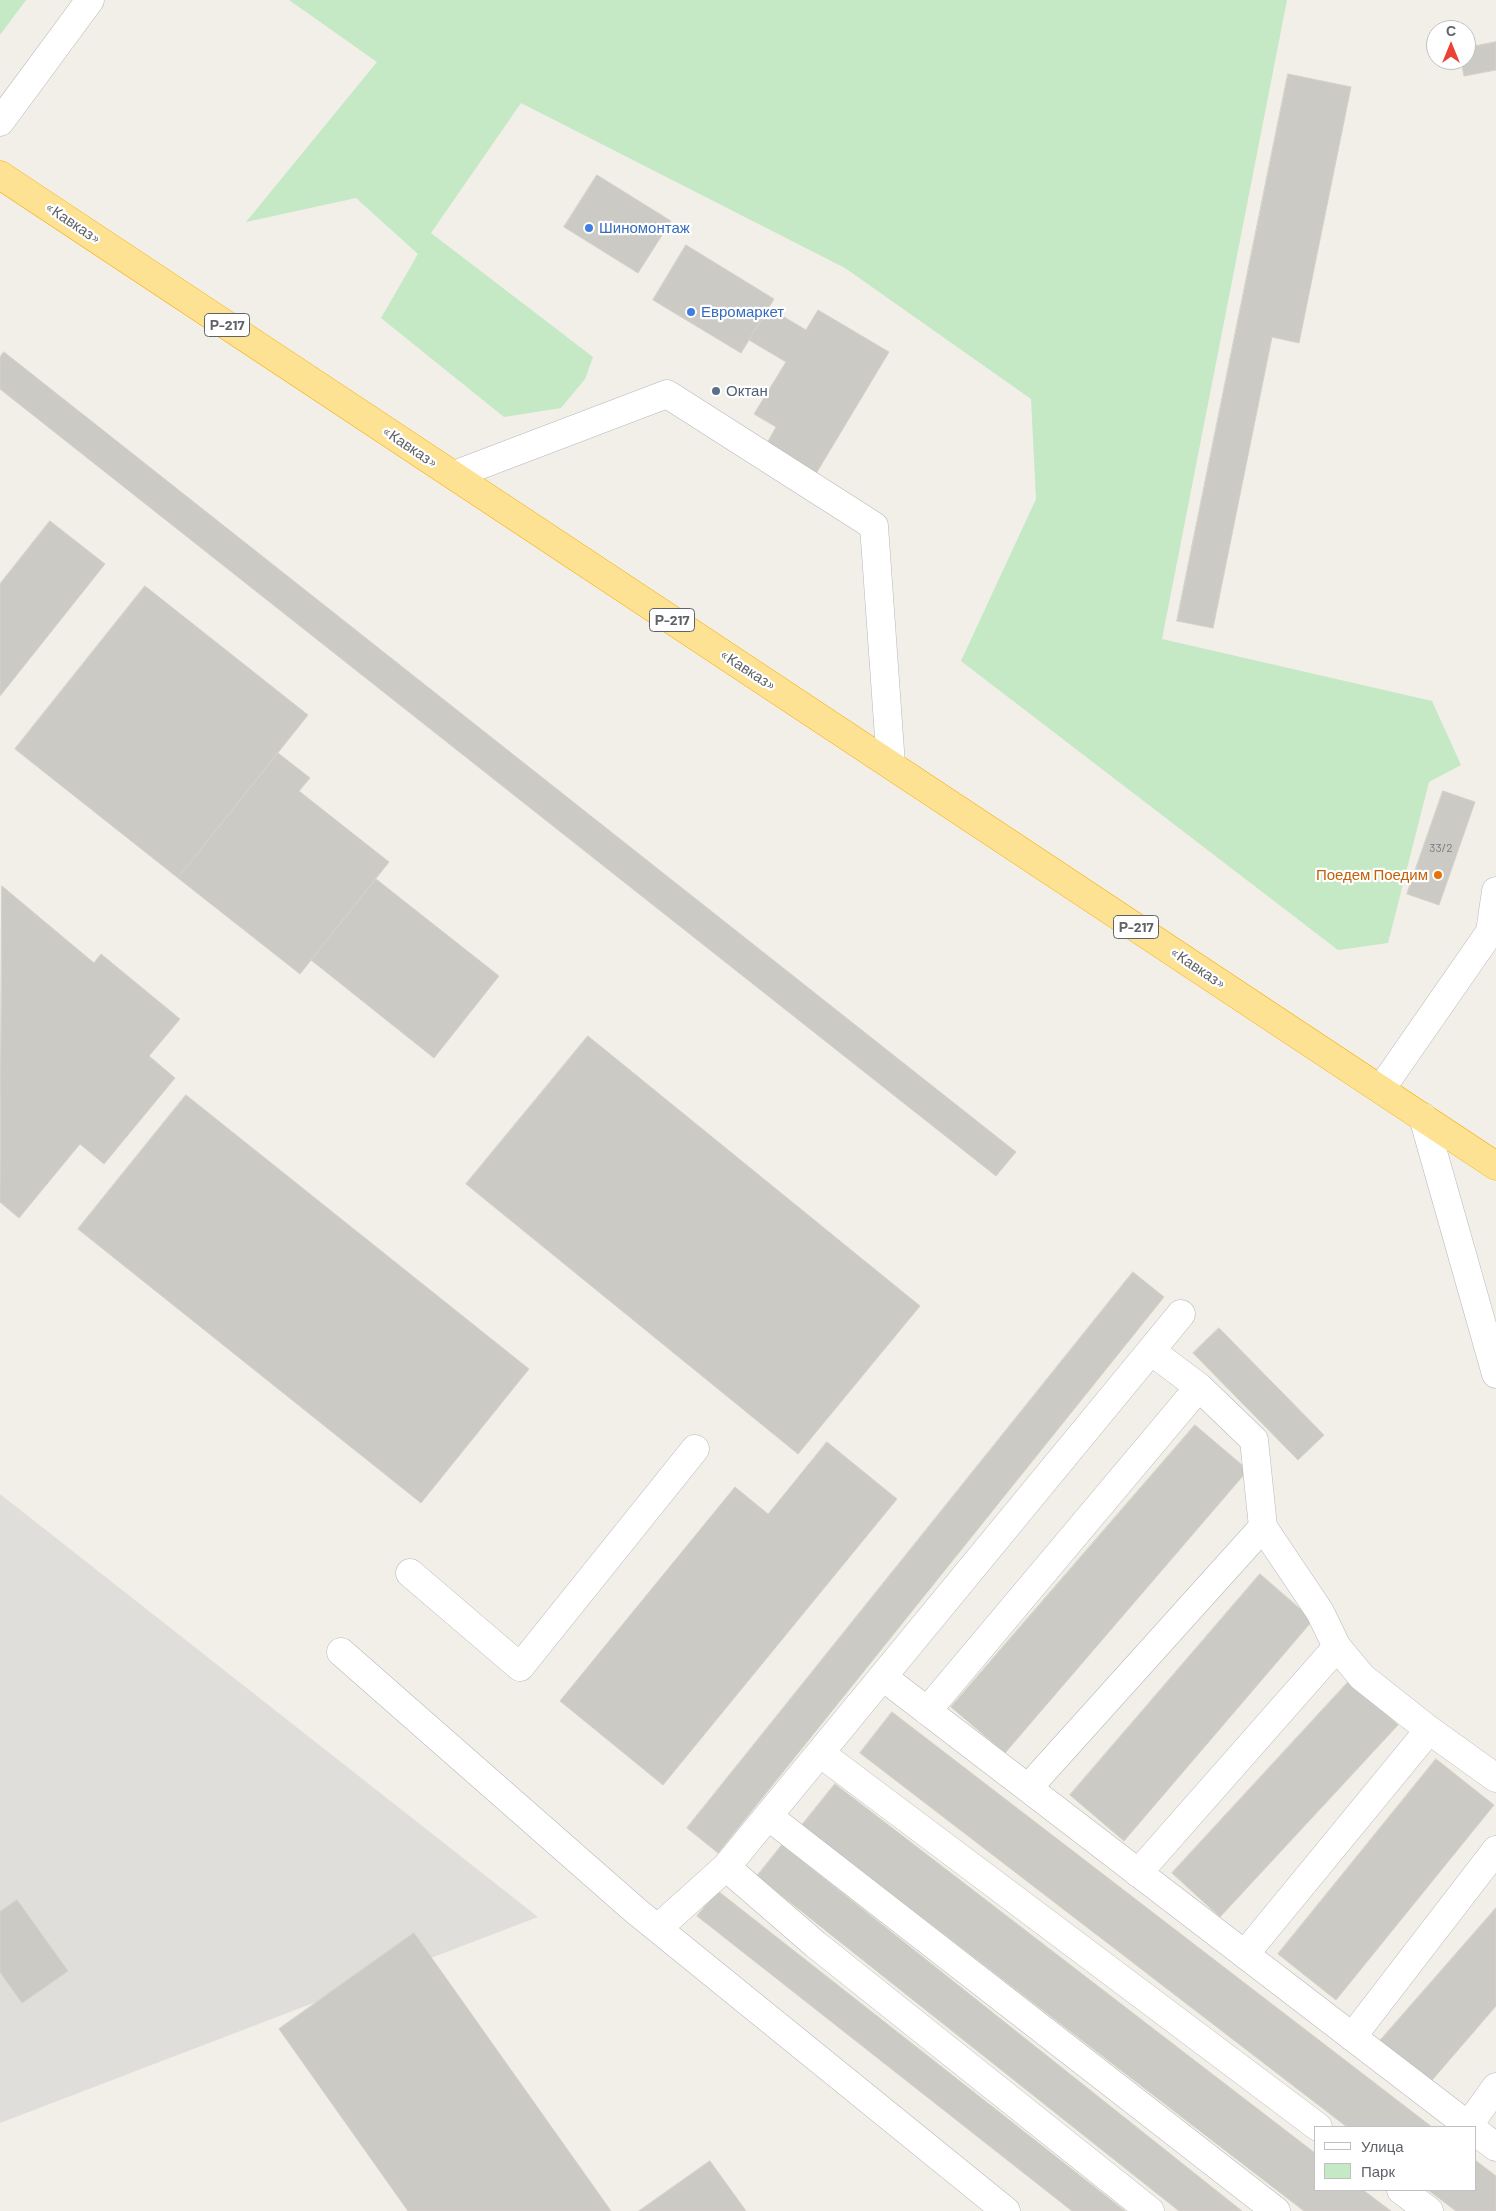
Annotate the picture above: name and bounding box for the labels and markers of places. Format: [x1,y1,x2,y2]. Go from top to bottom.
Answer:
place label: Шиномонтаж [599,219,690,237]
marker: Шиномонтаж [583,222,595,234]
place label: Евромаркет [701,303,784,321]
marker: Евромаркет [685,306,697,318]
place label: Октан [726,382,768,400]
marker: Октан [710,385,722,397]
place label: Поедем Поедим [1316,866,1428,884]
marker: Поедем Поедим [1432,869,1444,881]

